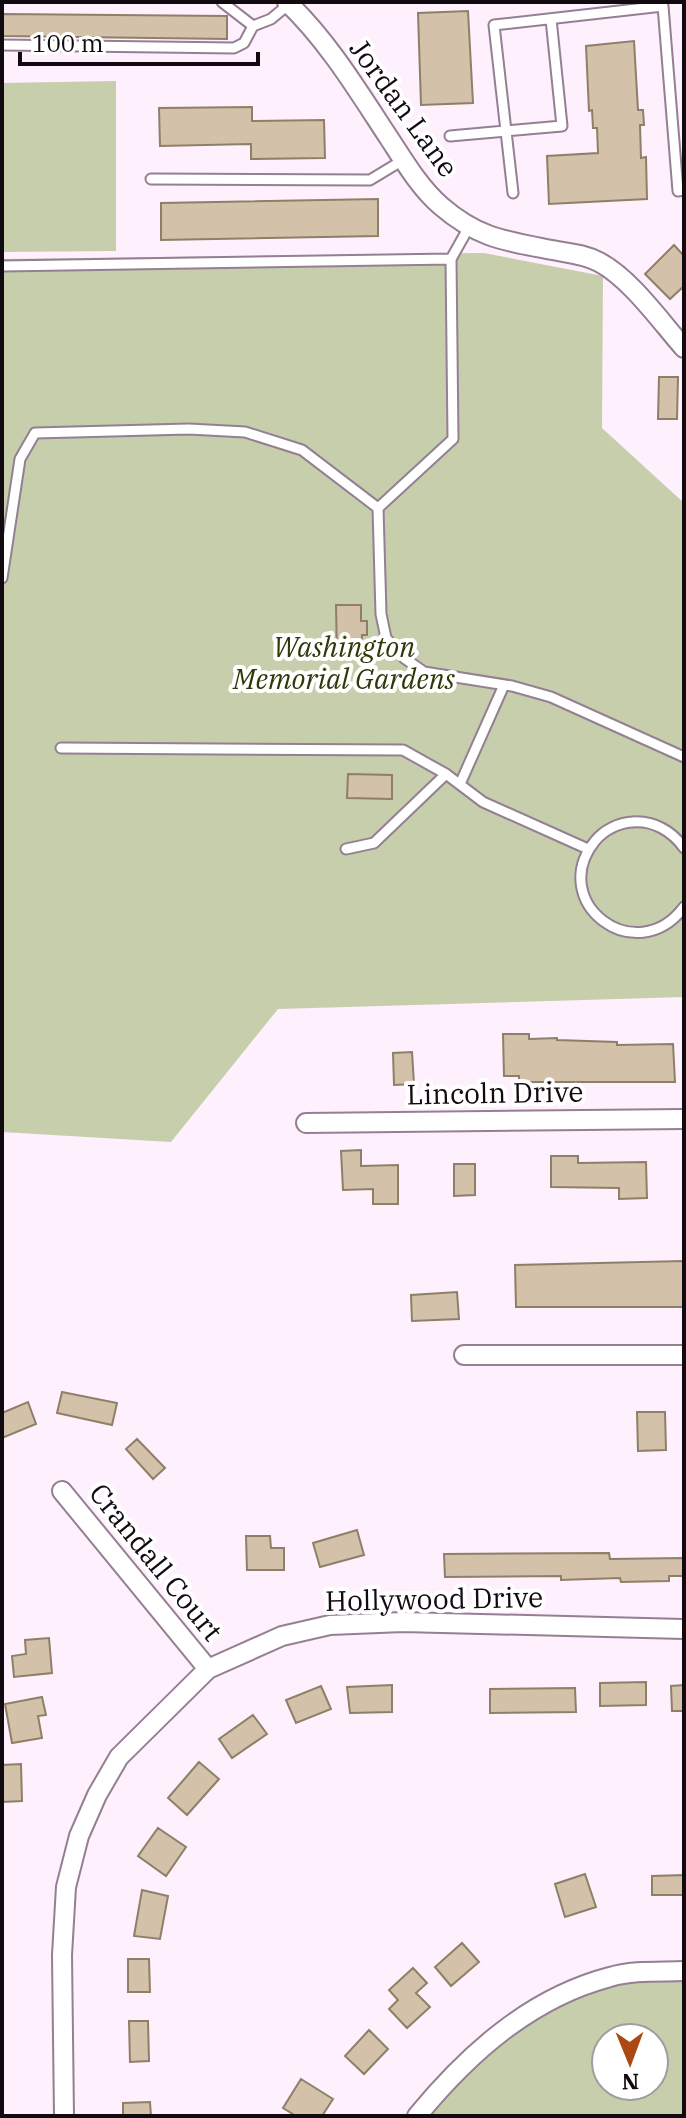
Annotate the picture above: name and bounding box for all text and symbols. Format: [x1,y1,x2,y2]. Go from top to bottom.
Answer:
scale bar [20,16,258,66]
text: 100 m [32,27,104,59]
street label: Jordan Lane [342,31,467,184]
park label: Washington Memorial Gardens [232,628,456,697]
street label: Lincoln Drive [406,1072,584,1113]
street label: Crandall Court [81,1475,231,1648]
street label: Hollywood Drive [325,1578,543,1619]
north arrow [590,2022,670,2102]
text: N [621,2068,639,2097]

